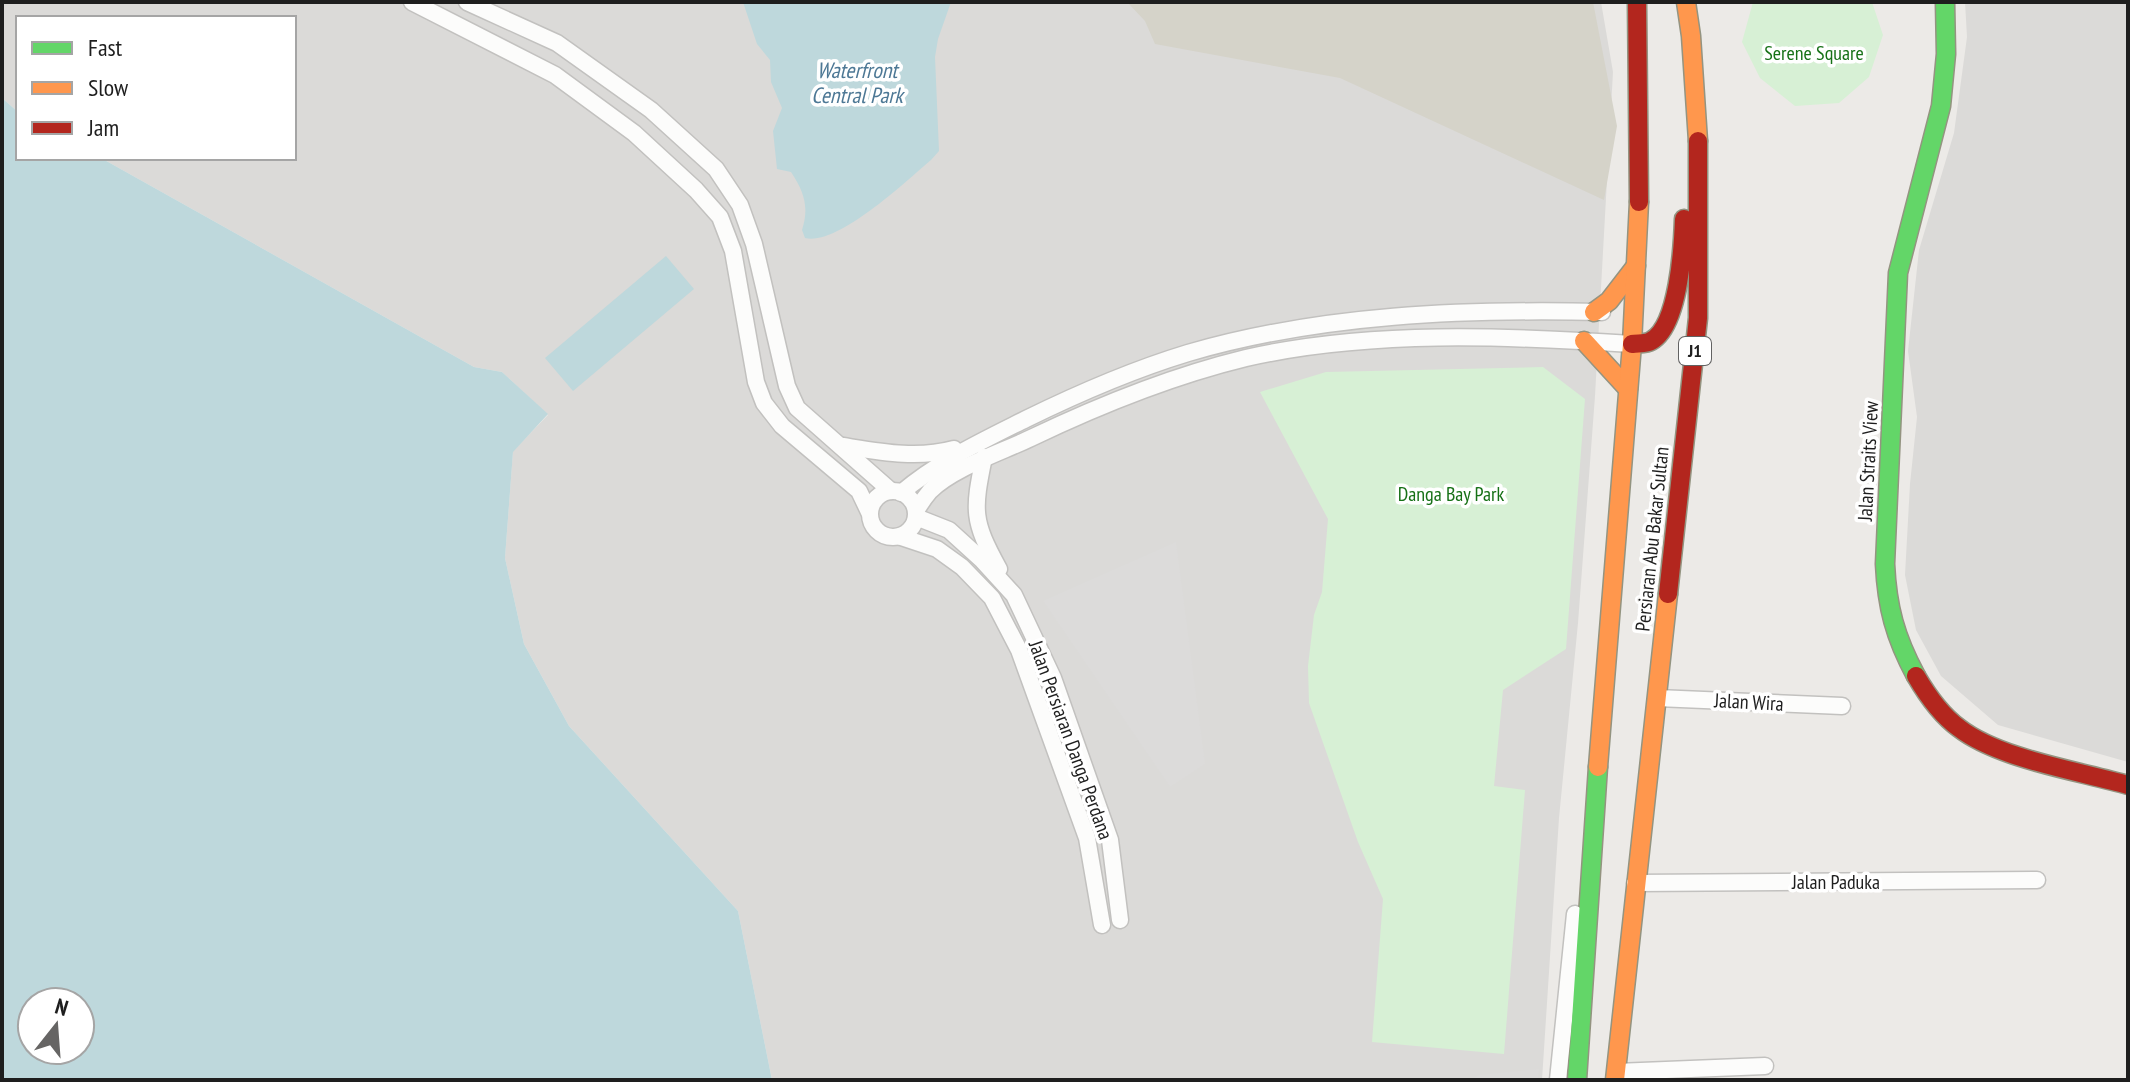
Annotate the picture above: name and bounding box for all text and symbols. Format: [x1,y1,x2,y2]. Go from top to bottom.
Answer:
legend [16,16,296,160]
text: Fast [88,32,123,63]
park label: Serene Square [1764,40,1864,66]
water label: Waterfront Central Park [811,56,905,109]
text: Slow [88,72,129,103]
text: Jam [87,112,119,143]
road number: J1 [1679,337,1711,365]
street label: Jalan Straits View [1852,400,1884,523]
street label: Persiaran Abu Bakar Sultan [1629,445,1675,633]
park label: Danga Bay Park [1398,481,1504,507]
street label: Jalan Persiaran Danga Perdana [1023,636,1119,843]
street label: Jalan Wira [1713,687,1784,717]
street label: Jalan Paduka [1791,869,1880,895]
north arrow [16,986,96,1066]
text: N [52,992,72,1022]

